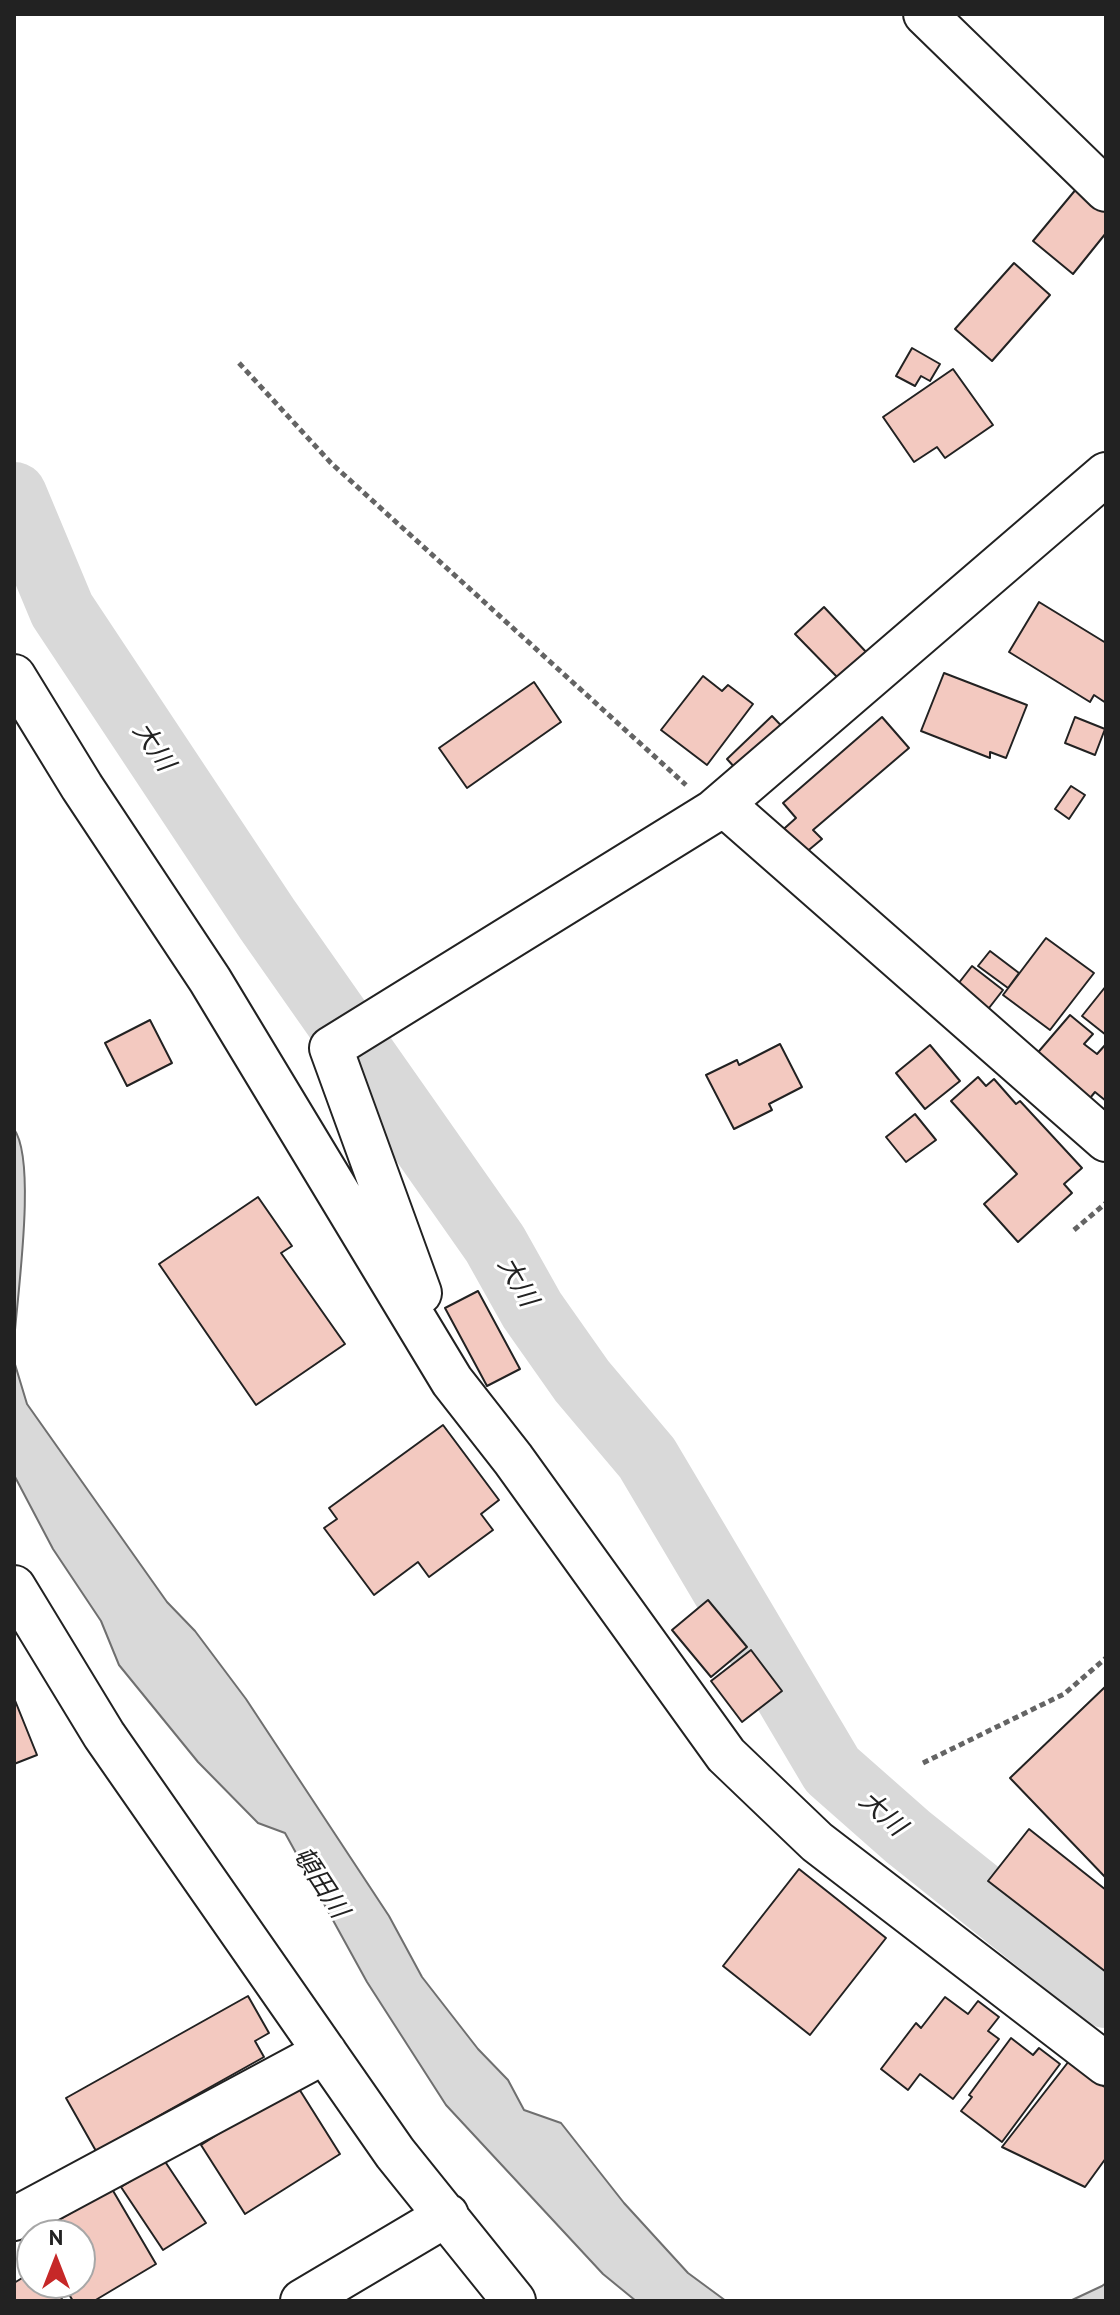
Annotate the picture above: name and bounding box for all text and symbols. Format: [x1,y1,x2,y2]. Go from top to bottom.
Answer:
water label: 大川 [126,717,180,777]
water label: 大川 [490,1252,544,1312]
water label: 大川 [852,1785,912,1843]
water label: 頓田川 [286,1842,354,1924]
north arrow [16,2219,96,2299]
text: N [49,2223,63,2251]

